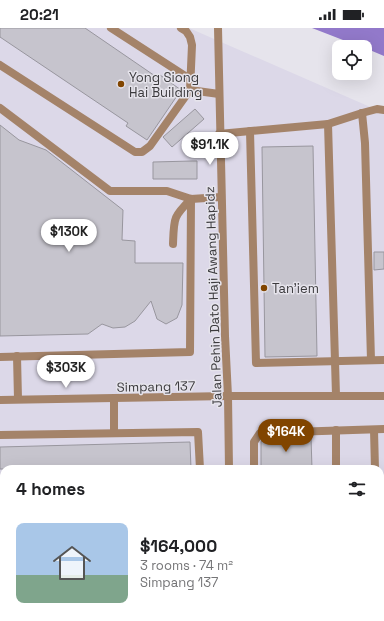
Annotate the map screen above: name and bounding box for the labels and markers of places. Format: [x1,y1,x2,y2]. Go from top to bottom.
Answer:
place label: Yong Siong Hai Building [129,69,202,101]
marker: Yong Siong Hai Building [116,79,126,89]
pin: $91.1K [177,132,243,166]
pin: $130K [41,219,97,253]
place label: Tan'iem [272,280,319,297]
marker: Tan'iem [259,283,269,293]
pin: $303K [38,355,94,389]
pin: $164K [258,419,314,453]

